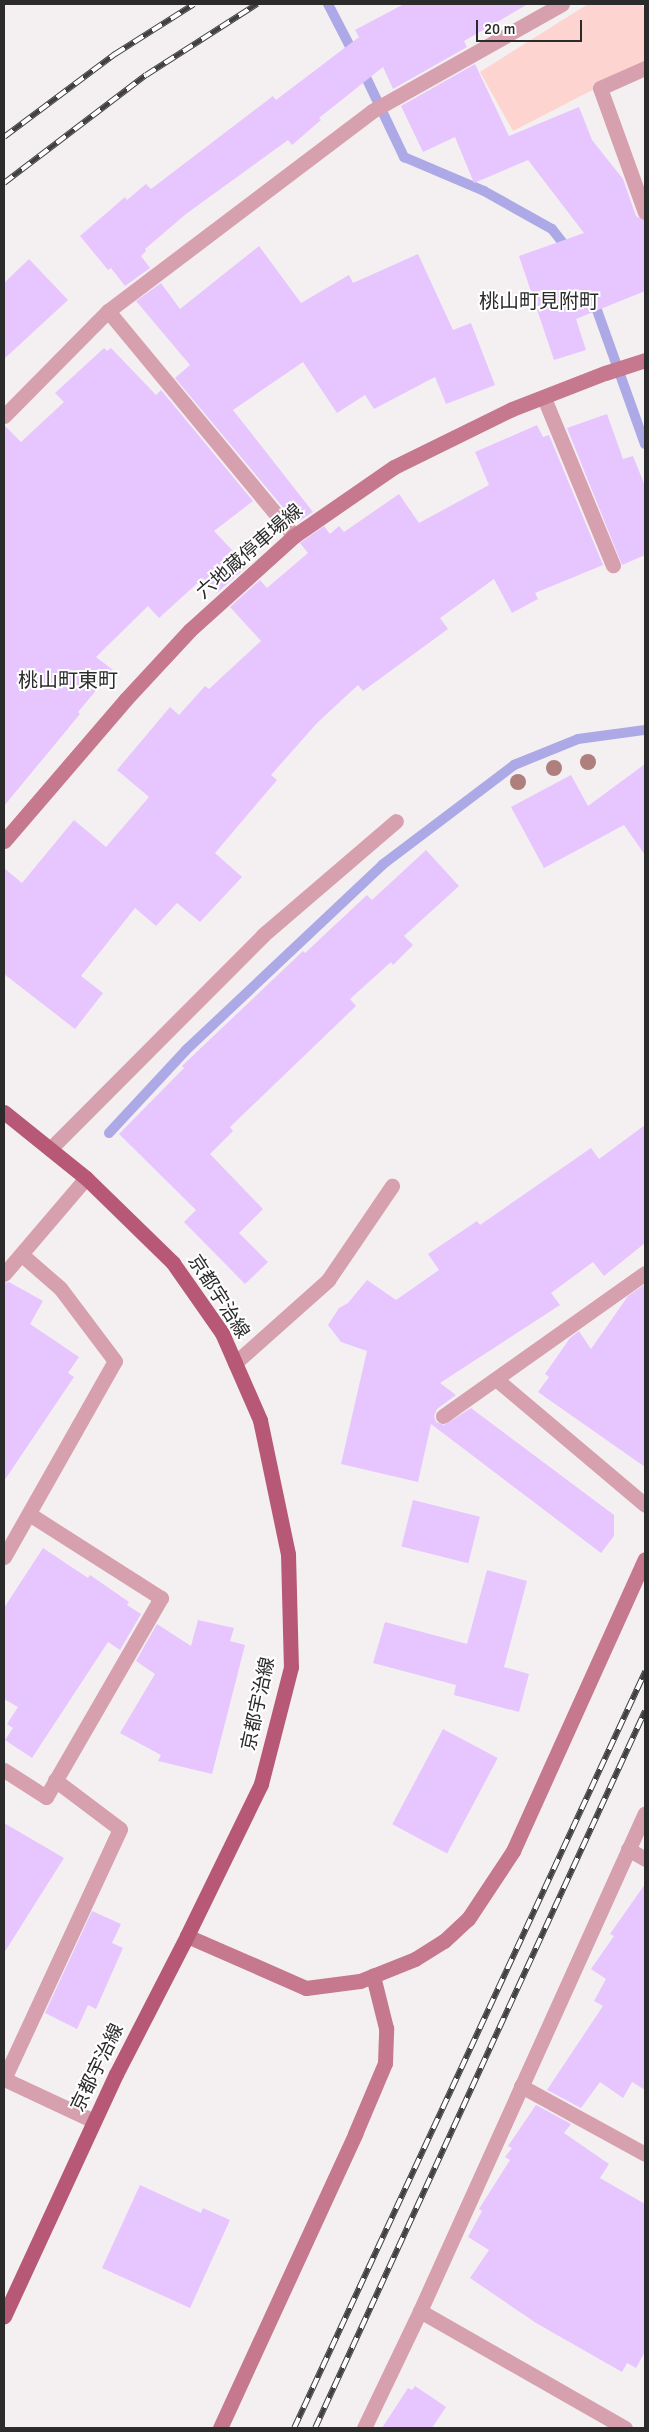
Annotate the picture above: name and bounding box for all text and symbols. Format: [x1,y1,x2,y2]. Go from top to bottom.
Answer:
scale bar [479,10,585,42]
text: 20 m [484,20,515,38]
district label: 桃山町見附町 [479,289,599,313]
street label: 六地蔵停車場線 [192,500,308,604]
district label: 桃山町東町 [18,668,118,692]
street label: 京都宇治線 [183,1251,253,1343]
street label: 京都宇治線 [238,1655,280,1753]
street label: 京都宇治線 [67,2020,129,2116]

